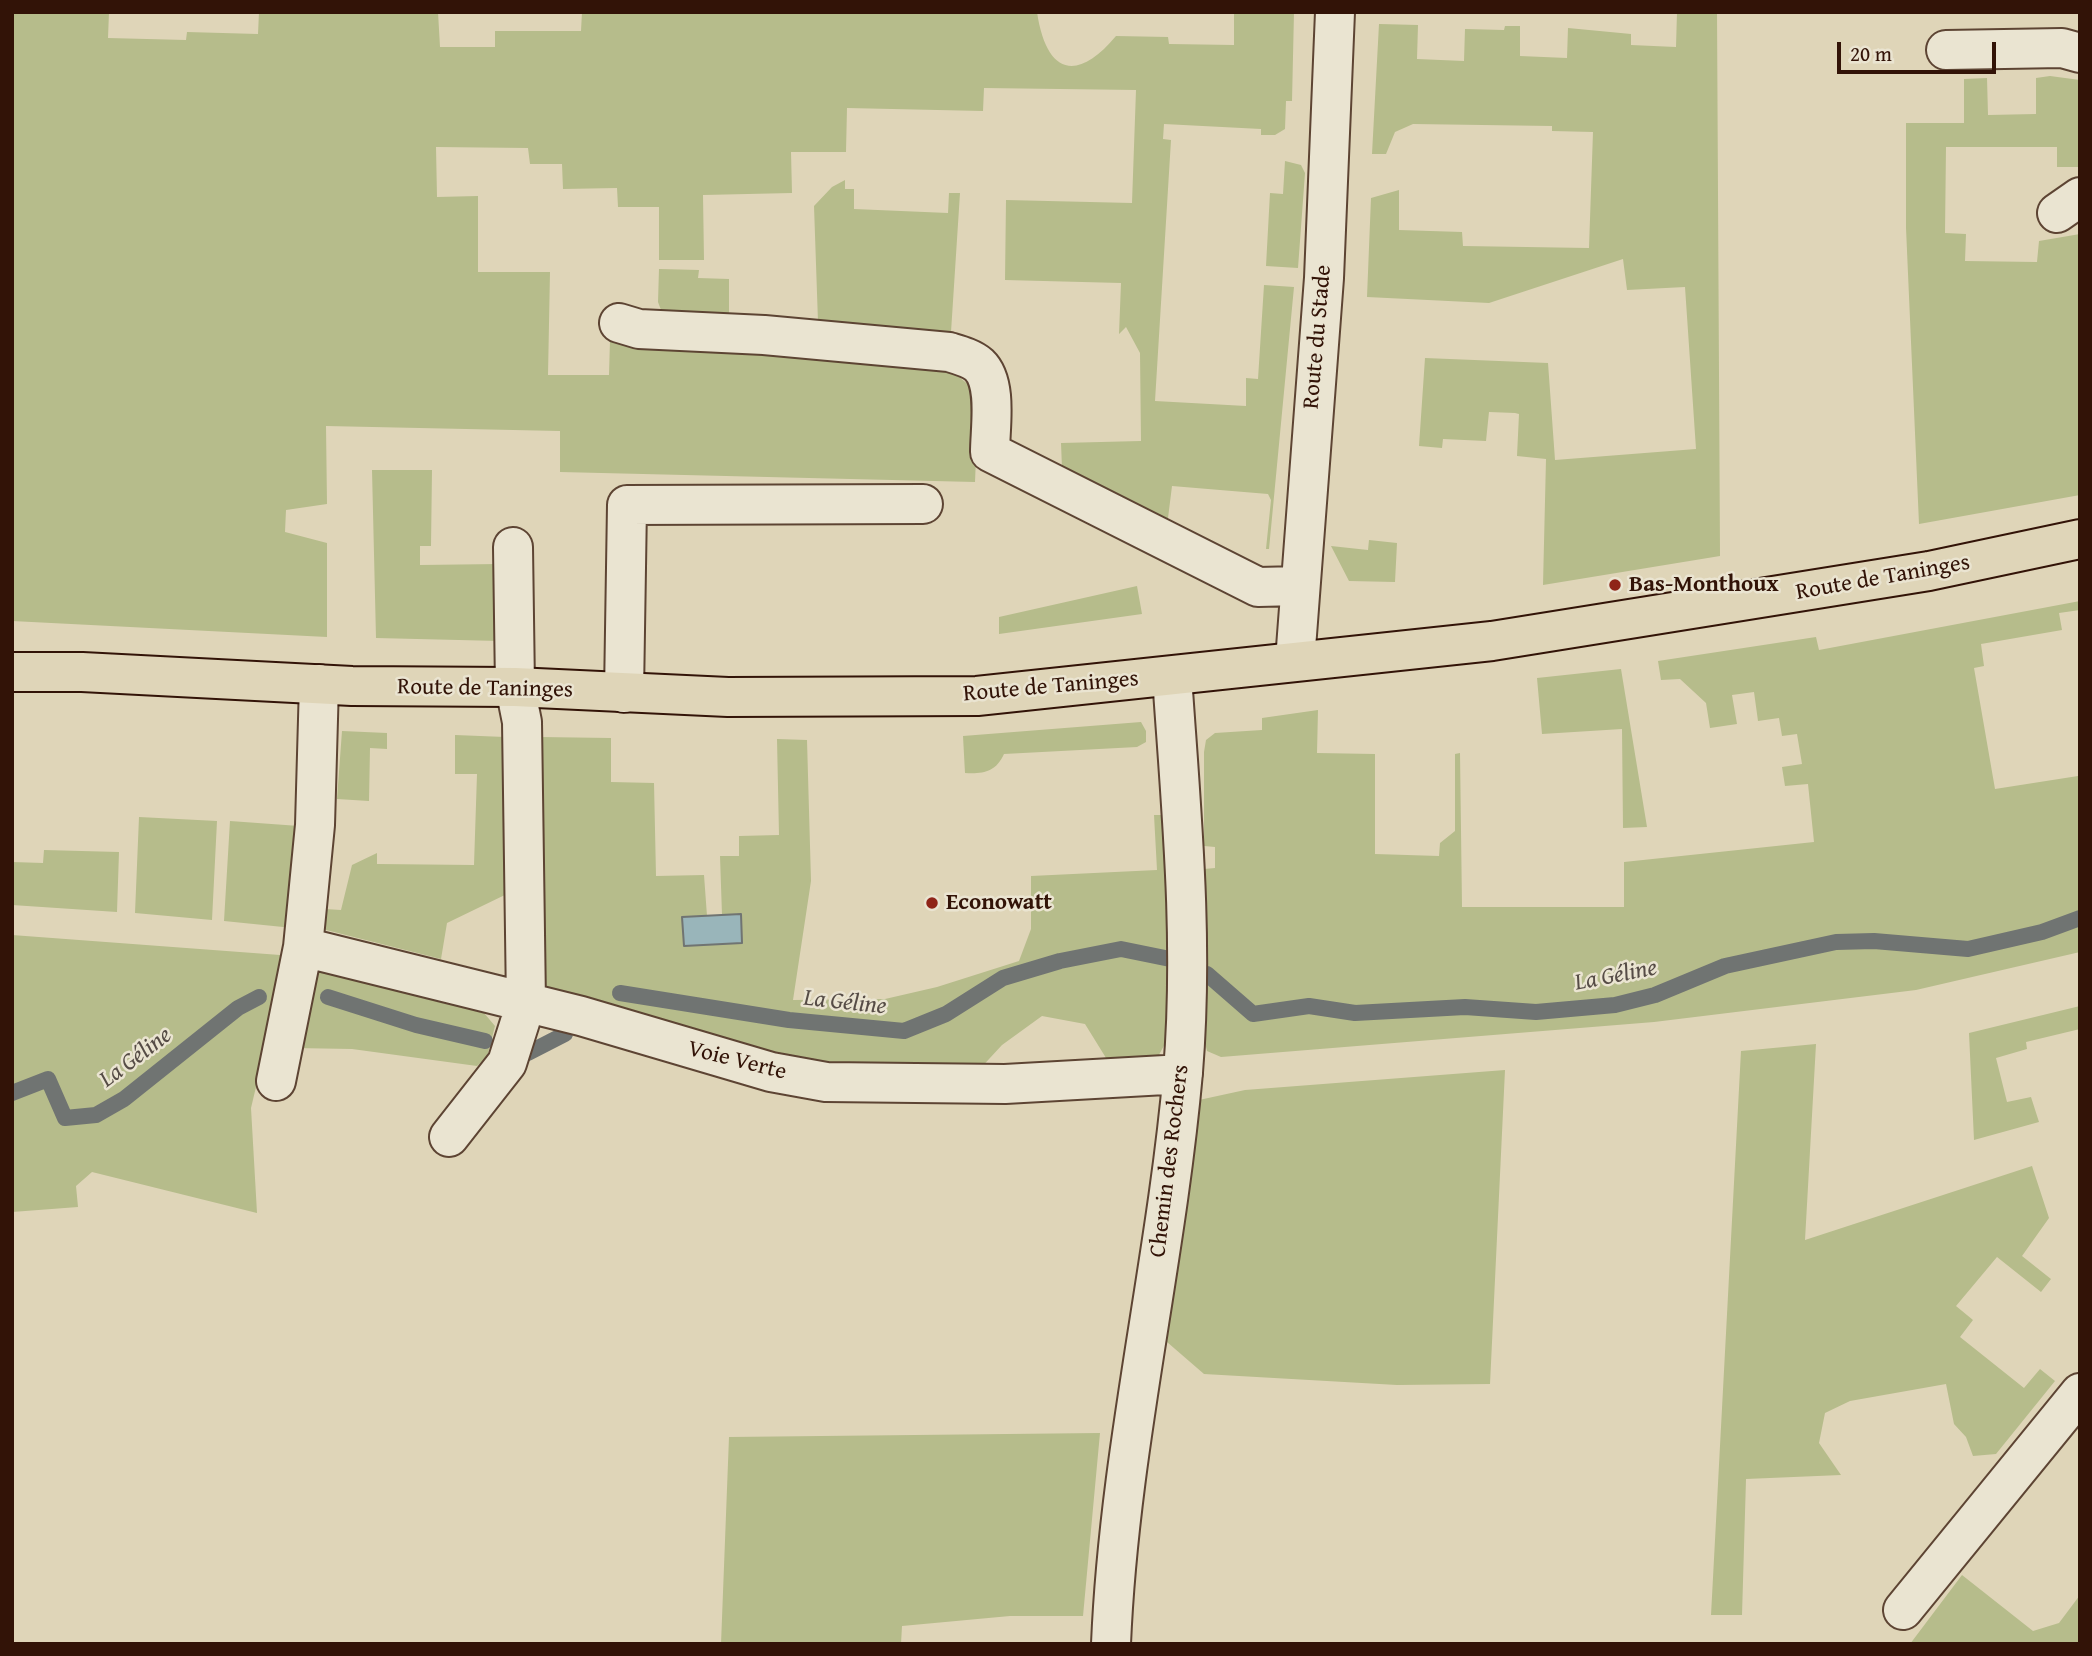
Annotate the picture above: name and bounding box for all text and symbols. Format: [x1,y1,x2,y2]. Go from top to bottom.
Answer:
scale bar [1840,28,1999,72]
text: 20 m [1850,38,1892,69]
street label: Route du Stade [1298,264,1338,410]
street label: Route de Taninges [1794,549,1972,607]
place label: Bas-Monthoux [1629,571,1779,599]
marker: Bas-Monthoux [1607,577,1623,593]
street label: Route de Taninges [962,666,1140,708]
street label: Route de Taninges [397,674,573,704]
place label: Econowatt [946,889,1052,917]
marker: Econowatt [924,895,940,911]
water label: La Géline [1572,954,1660,998]
water label: La Géline [802,984,888,1022]
water label: La Géline [94,1021,178,1095]
street label: Voie Verte [685,1035,789,1087]
street label: Chemin des Rochers [1144,1063,1196,1259]

